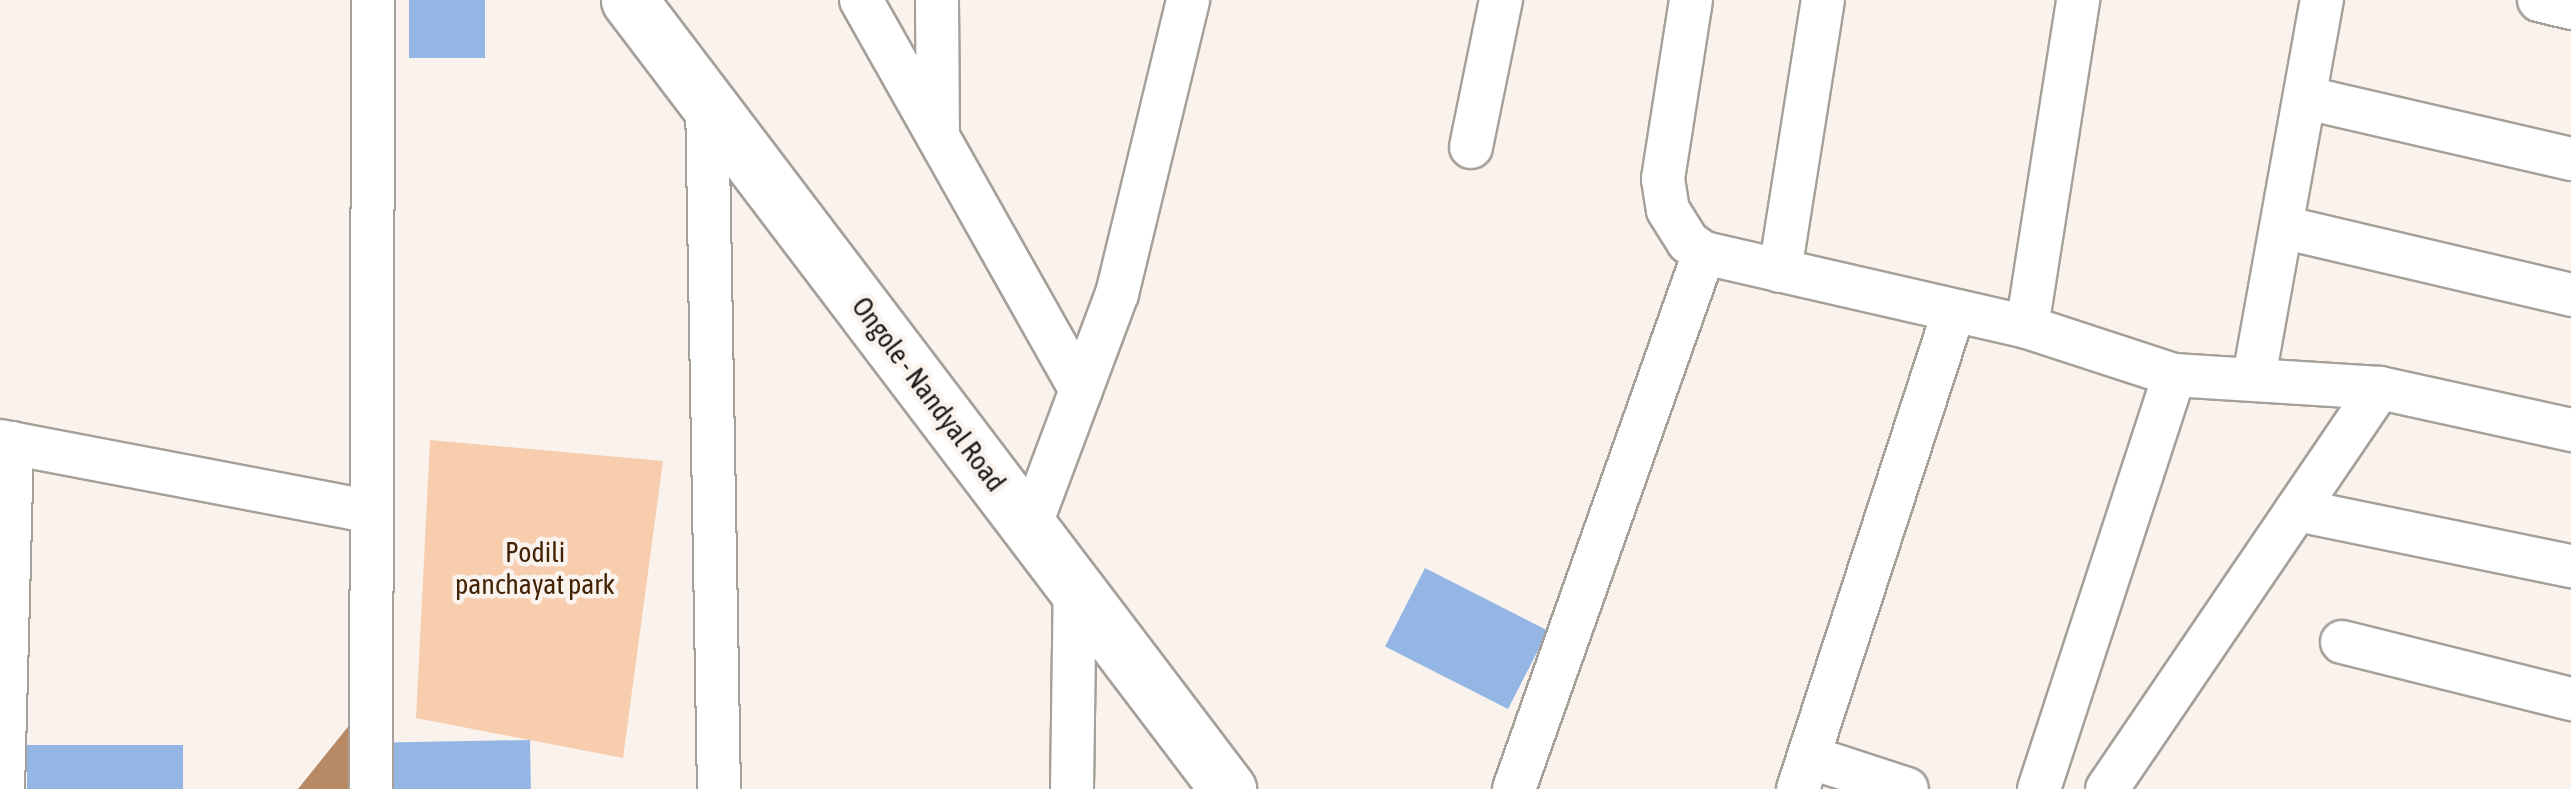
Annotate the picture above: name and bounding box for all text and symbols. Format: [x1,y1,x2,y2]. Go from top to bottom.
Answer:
street label: Ongole - Nandyal Road [845,290,1013,498]
park label: Podili panchayat park [455,535,615,601]

